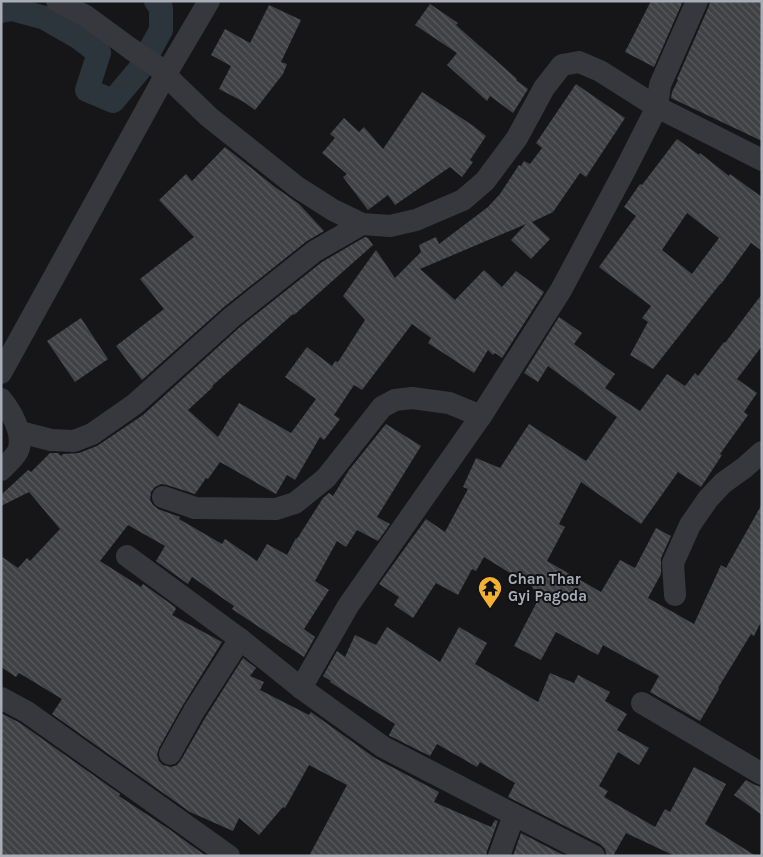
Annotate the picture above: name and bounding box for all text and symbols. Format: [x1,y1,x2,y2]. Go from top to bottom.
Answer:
place label: Chan Thar Gyi Pagoda [508,570,587,605]
temple icon: Chan Thar Gyi Pagoda [477,575,503,609]

